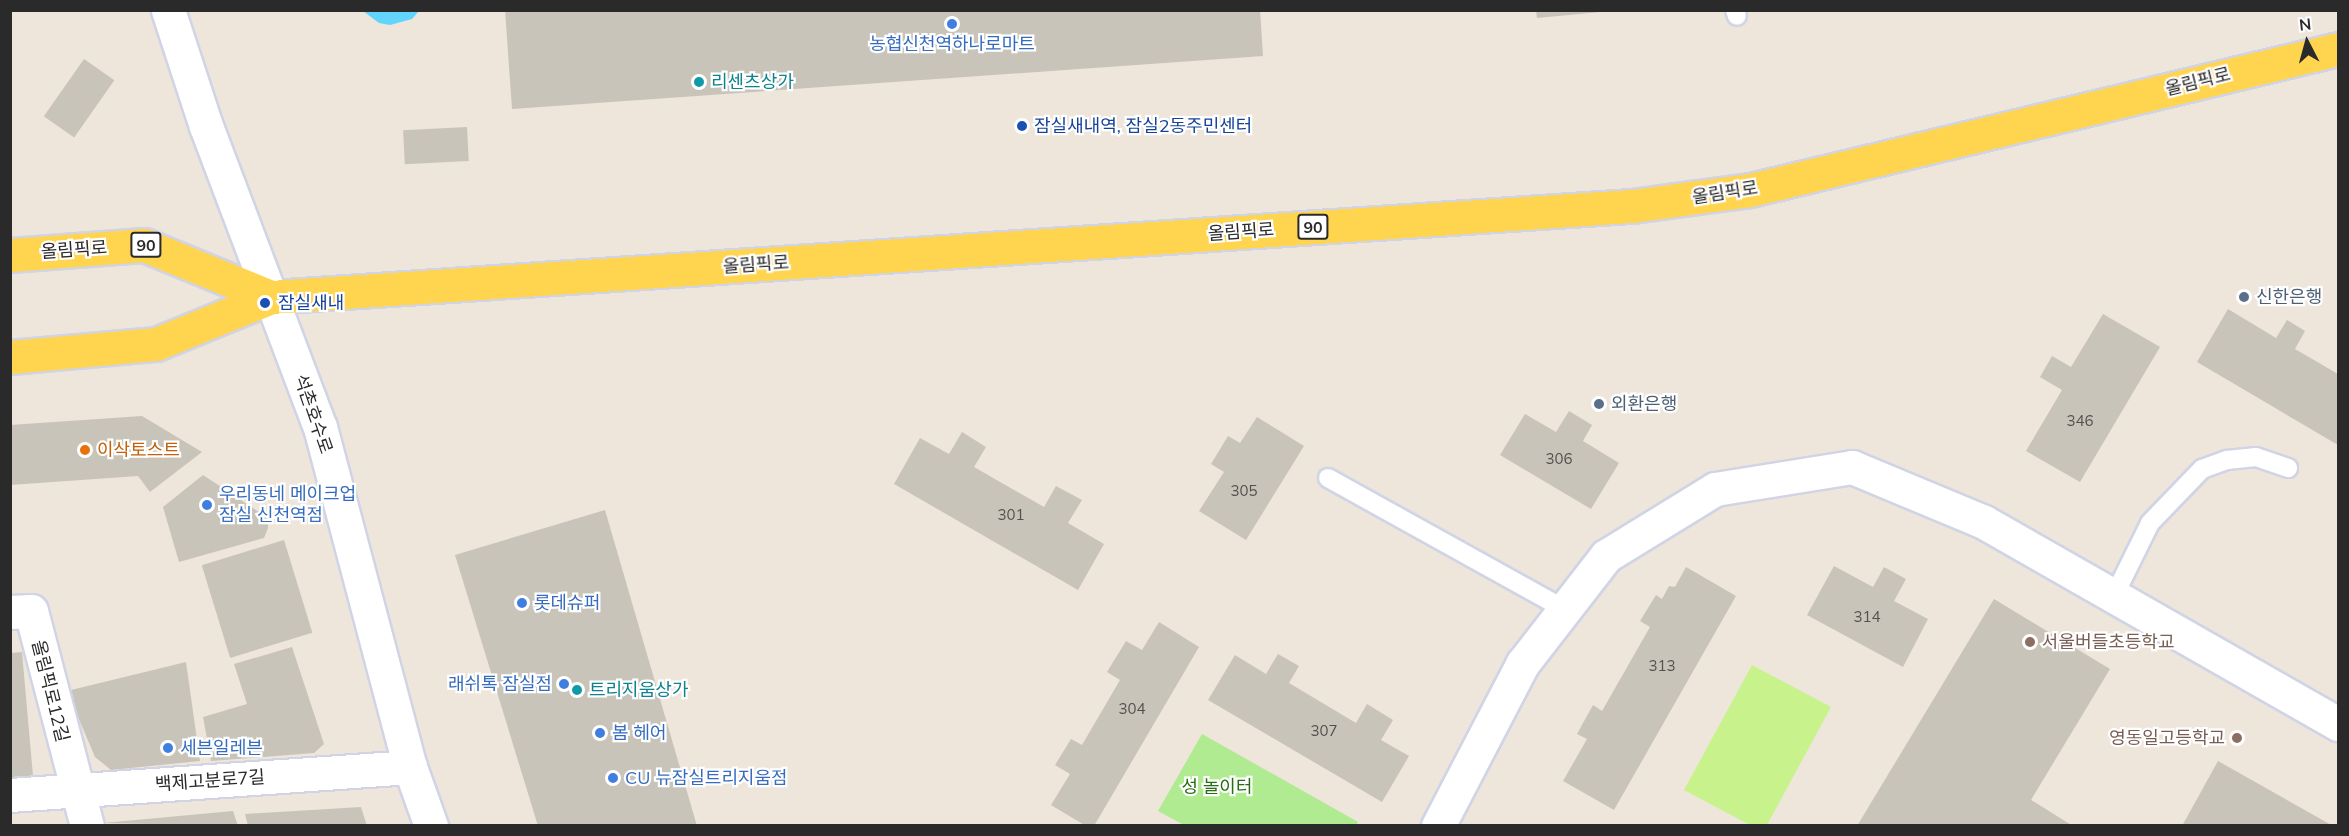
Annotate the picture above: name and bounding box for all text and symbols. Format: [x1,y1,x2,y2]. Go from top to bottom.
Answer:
north arrow [2277,12,2337,72]
text: N [2298,14,2312,35]
marker: 농협신천역하나로마트 [945,17,959,31]
place label: 농협신천역하나로마트 [869,33,1035,55]
street label: 올림픽로 [2163,64,2233,100]
place label: 리센츠상가 [711,71,794,93]
marker: 리센츠상가 [692,75,706,89]
place label: 잠실새내역, 잠실2동주민센터 [1034,115,1252,137]
marker: 잠실새내역, 잠실2동주민센터 [1015,119,1029,133]
street label: 올림픽로 [1691,177,1759,209]
road number: 90 [1296,214,1330,240]
street label: 올림픽로 [1207,219,1275,245]
road number: 90 [130,232,162,258]
street label: 올림픽로 [40,237,108,263]
street label: 올림픽로 [722,252,790,278]
place label: 신한은행 [2256,286,2322,308]
marker: 신한은행 [2237,290,2251,304]
place label: 잠실새내 [278,292,344,314]
marker: 잠실새내 [256,294,274,312]
street label: 석촌호수로 [289,371,337,457]
place label: 외환은행 [1611,393,1677,415]
marker: 외환은행 [1592,397,1606,411]
house number: 346 [2067,412,2093,430]
place label: 이삭토스트 [97,439,180,461]
marker: 이삭토스트 [78,443,92,457]
house number: 306 [1546,450,1572,468]
house number: 305 [1231,482,1257,500]
place label: 우리동네 메이크업 잠실 신천역점 [219,484,356,526]
marker: 우리동네 메이크업 잠실 신천역점 [200,498,214,512]
house number: 301 [998,506,1024,524]
place label: 롯데슈퍼 [534,592,600,614]
marker: 롯데슈퍼 [515,596,529,610]
house number: 314 [1854,608,1880,626]
place label: 서울버들초등학교 [2042,631,2174,653]
marker: 서울버들초등학교 [2023,635,2037,649]
street label: 올림픽로12길 [27,638,73,744]
house number: 313 [1649,657,1675,675]
place label: 래쉬톡 잠실점 [448,673,552,695]
marker: 래쉬톡 잠실점 [557,677,571,691]
place label: 트리지움상가 [589,679,688,701]
marker: 트리지움상가 [570,683,584,697]
house number: 304 [1119,700,1145,718]
place label: 봄 헤어 [612,722,666,744]
house number: 307 [1311,722,1337,740]
marker: 봄 헤어 [593,726,607,740]
place label: 영동일고등학교 [2109,727,2225,749]
marker: 영동일고등학교 [2230,731,2244,745]
place label: 세븐일레븐 [180,737,263,759]
marker: 세븐일레븐 [161,741,175,755]
street label: 백제고분로7길 [154,766,266,796]
place label: CU 뉴잠실트리지움점 [625,767,788,789]
marker: CU 뉴잠실트리지움점 [606,771,620,785]
park label: 성 놀이터 [1182,776,1252,798]

